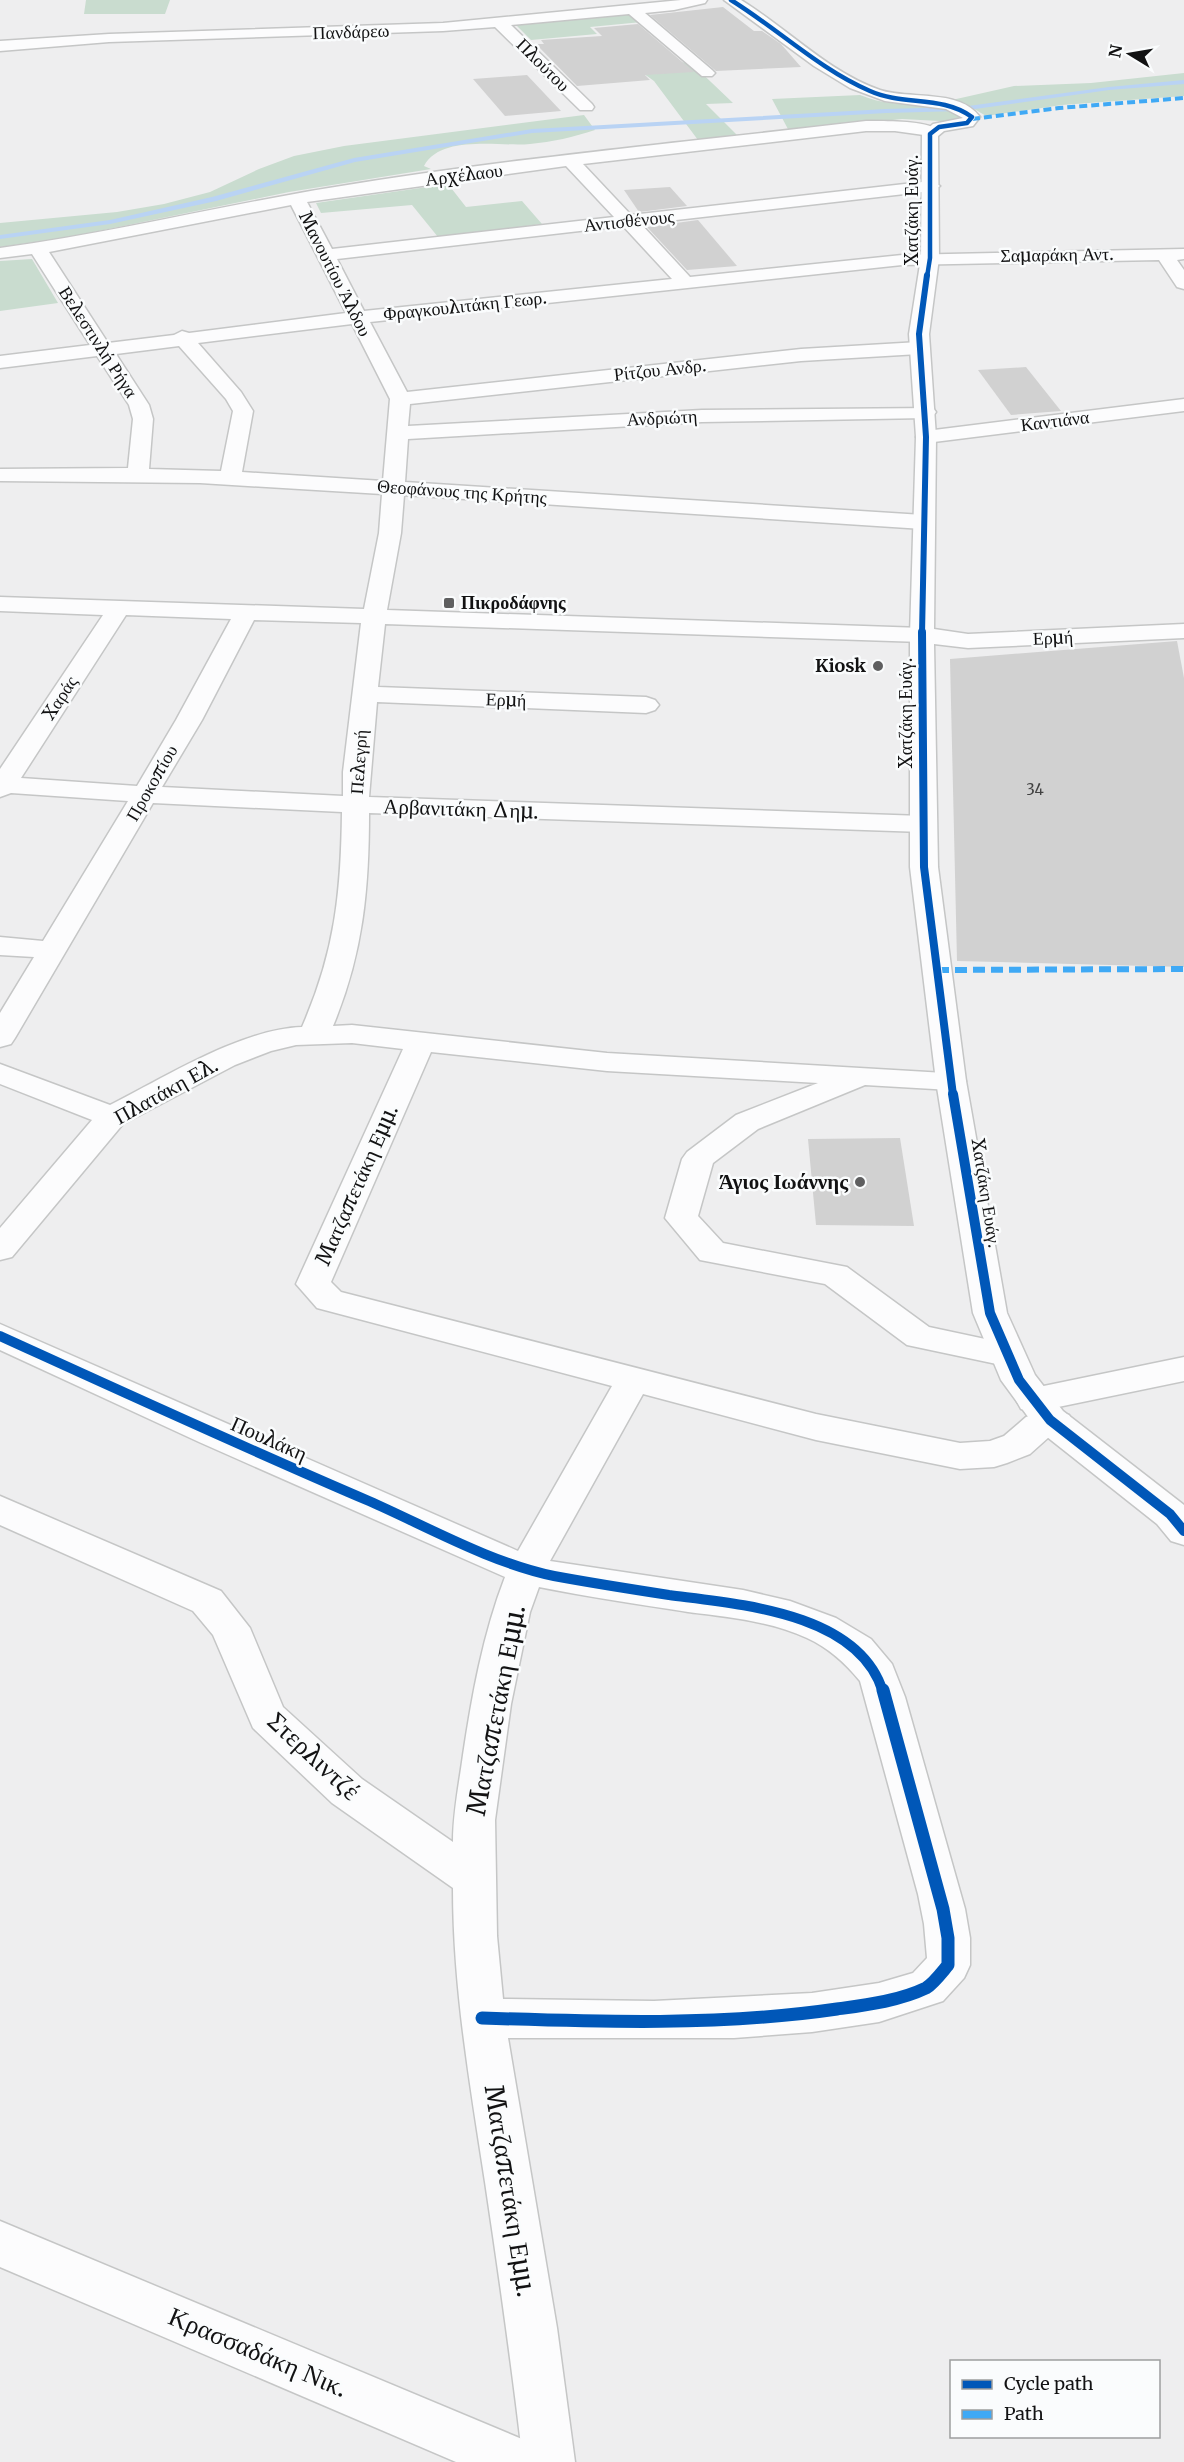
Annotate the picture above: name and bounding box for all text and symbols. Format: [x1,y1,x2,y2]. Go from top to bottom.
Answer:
street label: Πανδάρεω [312,19,390,44]
north arrow [1100,24,1160,84]
street label: Πλούτου [512,33,575,96]
text: N [1104,43,1126,59]
street label: Χατζάκη Ευάγ. [900,155,923,265]
street label: Αρχέλαου [424,158,504,191]
street label: Αντισθένους [583,204,675,237]
street label: Μανουτίου Άλδου [294,207,377,340]
street label: Σαμαράκη Αντ. [1000,242,1114,267]
street label: Βελεστινλή Ρήγα [54,282,143,402]
street label: Φραγκουλιτάκη Γεωρ. [382,285,548,326]
street label: Ρίτζου Ανδρ. [613,353,707,386]
street label: Ανδριώτη [626,404,698,431]
street label: Καντιάνα [1019,405,1091,436]
street label: Θεοφάνους της Κρήτης [376,474,548,509]
place label: Πικροδάφνης [461,591,566,614]
marker: Πικροδάφνης [442,596,456,610]
street label: Ερμή [1032,625,1074,650]
place label: Kiosk [815,654,866,677]
street label: Χατζάκη Ευάγ. [894,658,917,768]
marker: Kiosk [871,659,885,673]
street label: Χαράς [37,671,82,724]
street label: Ερμή [485,687,527,712]
street label: Πελεγρή [345,729,372,795]
street label: Προκοπίου [121,741,183,825]
house number: 34 [1026,780,1044,799]
street label: Αρβανιτάκη Δημ. [383,792,539,825]
street label: Πλατάκη Ελ. [109,1051,222,1130]
street label: Ματζαπετάκη Εμμ. [309,1100,404,1269]
street label: Χατζάκη Ευάγ. [966,1137,1006,1249]
place label: Άγιος Ιωάννης [719,1168,849,1195]
marker: Άγιος Ιωάννης [853,1175,867,1189]
street label: Πουλάκη [227,1410,312,1467]
street label: Ματζαπετάκη Εμμ. [459,1602,532,1818]
street label: Στερλιντζέ [261,1704,368,1807]
street label: Ματζαπετάκη Εμμ. [477,2083,544,2299]
street label: Κρασσαδάκη Νικ. [164,2299,353,2404]
legend [950,2360,1160,2438]
text: Cycle path [1004,2372,1094,2395]
text: Path [1004,2402,1044,2425]

